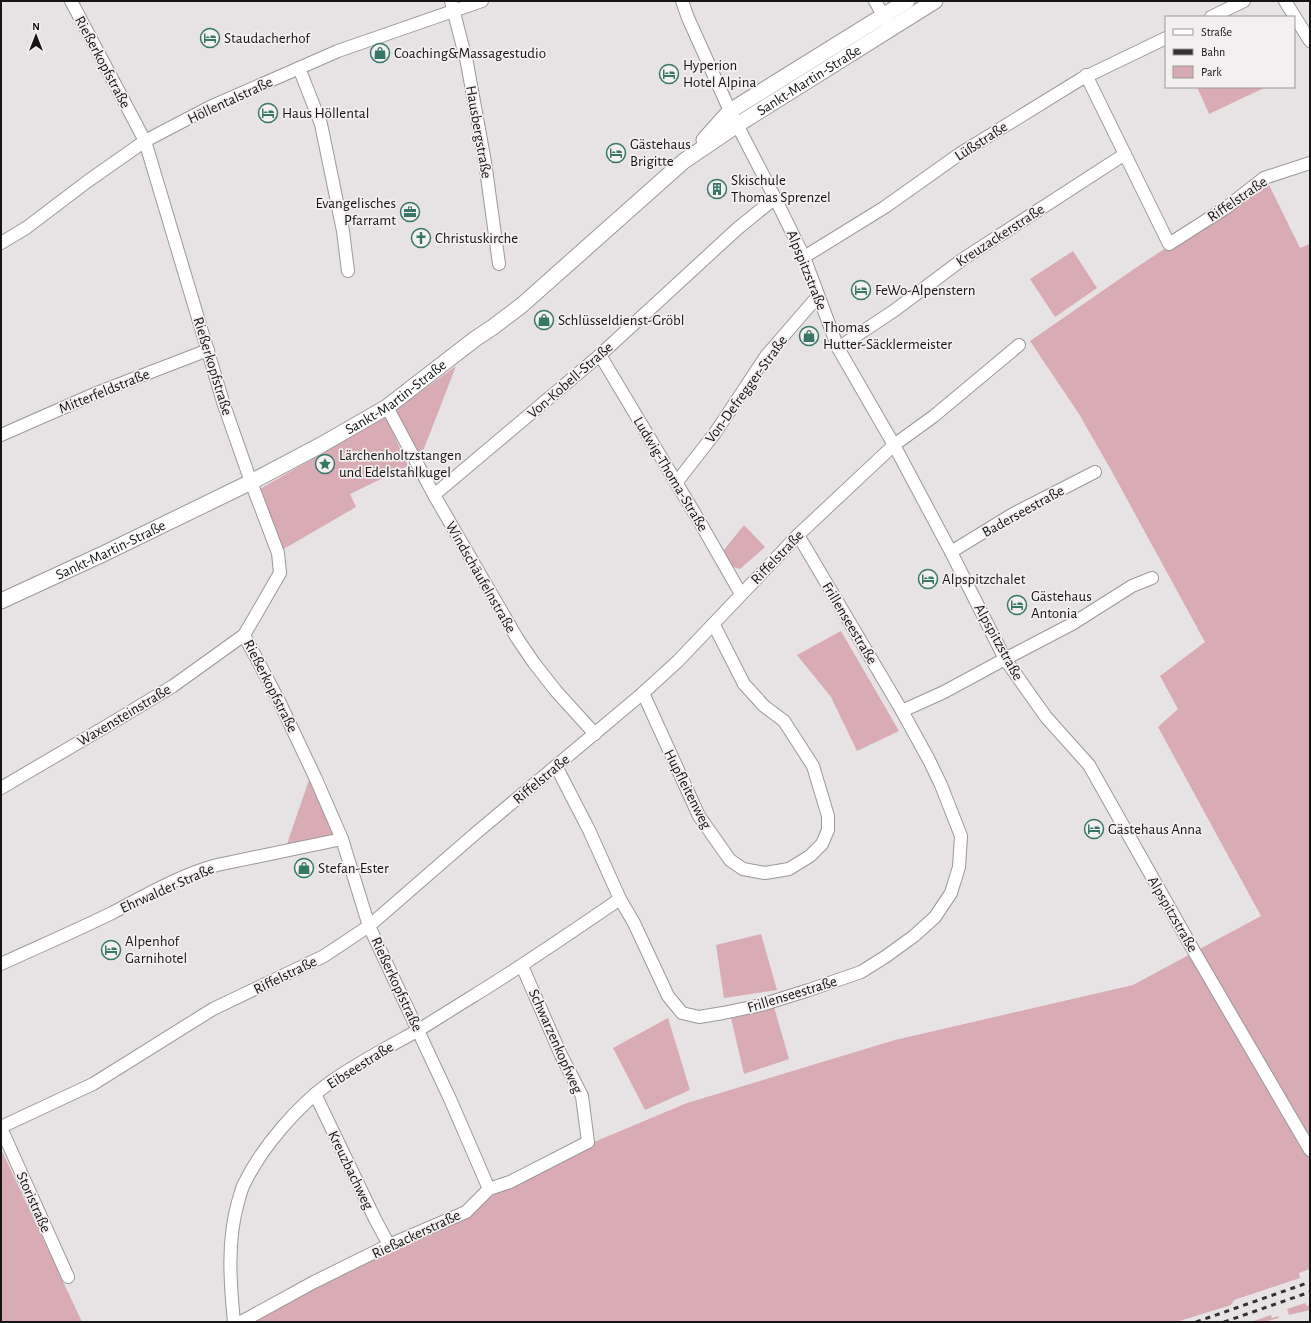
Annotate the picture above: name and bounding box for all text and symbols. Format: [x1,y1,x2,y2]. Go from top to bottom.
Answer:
street label: Rießerkopfstraße [72,14,133,111]
north arrow [16,16,56,56]
legend [1165,16,1295,88]
text: N [32,21,40,32]
text: Straße [1201,26,1232,38]
hotel icon: Staudacherhof [199,27,221,49]
place label: Staudacherhof [224,31,311,46]
shop icon: Coaching&Massagestudio [369,42,391,64]
street label: Sankt-Martin-Straße [754,42,864,119]
place label: Coaching&Massagestudio [394,46,546,61]
text: Bahn [1201,46,1225,58]
place label: Hyperion Hotel Alpina [683,58,756,90]
hotel icon: Hyperion Hotel Alpina [658,63,680,85]
text: Park [1201,66,1222,78]
street label: Höllentalstraße [185,74,275,127]
street label: Hausbergstraße [463,84,494,180]
hotel icon: Haus Höllental [257,102,279,124]
place label: Haus Höllental [282,106,369,121]
street label: Lüßstraße [952,119,1010,164]
place label: Gästehaus Brigitte [630,137,691,169]
hotel icon: Gästehaus Brigitte [605,142,627,164]
place label: Skischule Thomas Sprenzel [731,173,831,205]
street label: Riffelstraße [1205,174,1270,225]
building icon: Skischule Thomas Sprenzel [706,178,728,200]
place label: Evangelisches Pfarramt [315,196,396,228]
office icon: Evangelisches Pfarramt [399,201,421,223]
street label: Kreuzackerstraße [953,201,1047,269]
church icon: Christuskirche [410,227,432,249]
street label: Alpspitzstraße [784,228,829,312]
place label: Christuskirche [435,231,518,246]
hotel icon: FeWo-Alpenstern [850,279,872,301]
place label: FeWo-Alpenstern [875,283,975,298]
shop icon: Schlüsseldienst-Gröbl [533,309,555,331]
place label: Schlüsseldienst-Gröbl [558,313,685,328]
street label: Rießerkopfstraße [190,315,235,417]
place label: Thomas Hutter-Säcklermeister [823,320,952,352]
shop icon: Thomas Hutter-Säcklermeister [798,325,820,347]
street label: Von-Defregger-Straße [702,333,790,446]
street label: Von-Kobell-Straße [525,339,616,421]
street label: Sankt-Martin-Straße [343,357,449,437]
street label: Mitterfeldstraße [57,366,152,416]
street label: Ludwig-Thoma-Straße [630,414,711,534]
place label: Lärchenholtzstangen und Edelstahlkugel [339,448,462,480]
place icon: Lärchenholtzstangen und Edelstahlkugel [314,453,336,475]
street label: Baderseestraße [980,483,1067,540]
street label: Sankt-Martin-Straße [54,518,168,583]
street label: Windschäufelnstraße [443,519,519,636]
street label: Riffelstraße [748,527,807,587]
hotel icon: Alpspitzchalet [917,568,939,590]
place label: Alpspitzchalet [942,572,1026,587]
street label: Frillenseestraße [819,580,880,667]
place label: Gästehaus Antonia [1031,589,1092,621]
hotel icon: Gästehaus Antonia [1006,594,1028,616]
street label: Alpspitzstraße [971,601,1026,683]
street label: Rießerkopfstraße [241,637,300,735]
street label: Waxensteinstraße [75,682,174,749]
street label: Hupfleitenweg [661,747,714,832]
street label: Riffelstraße [510,752,572,807]
hotel icon: Gästehaus Anna [1083,818,1105,840]
place label: Gästehaus Anna [1108,822,1202,837]
shop icon: Stefan-Ester [293,857,315,879]
street label: Ehrwalder Straße [118,861,217,916]
place label: Stefan-Ester [318,861,389,876]
street label: Alpspitzstraße [1145,874,1200,955]
place label: Alpenhof Garnihotel [125,934,187,966]
street label: Rießerkopfstraße [368,935,425,1034]
hotel icon: Alpenhof Garnihotel [100,939,122,961]
street label: Riffelstraße [251,954,319,997]
street label: Frillenseestraße [745,974,839,1015]
street label: Schwarzenkopfweg [526,987,586,1096]
street label: Eibseestraße [324,1039,396,1092]
street label: Kreuzbachweg [325,1129,376,1213]
street label: Storistraße [14,1170,54,1235]
street label: Rießackerstraße [370,1207,463,1261]

